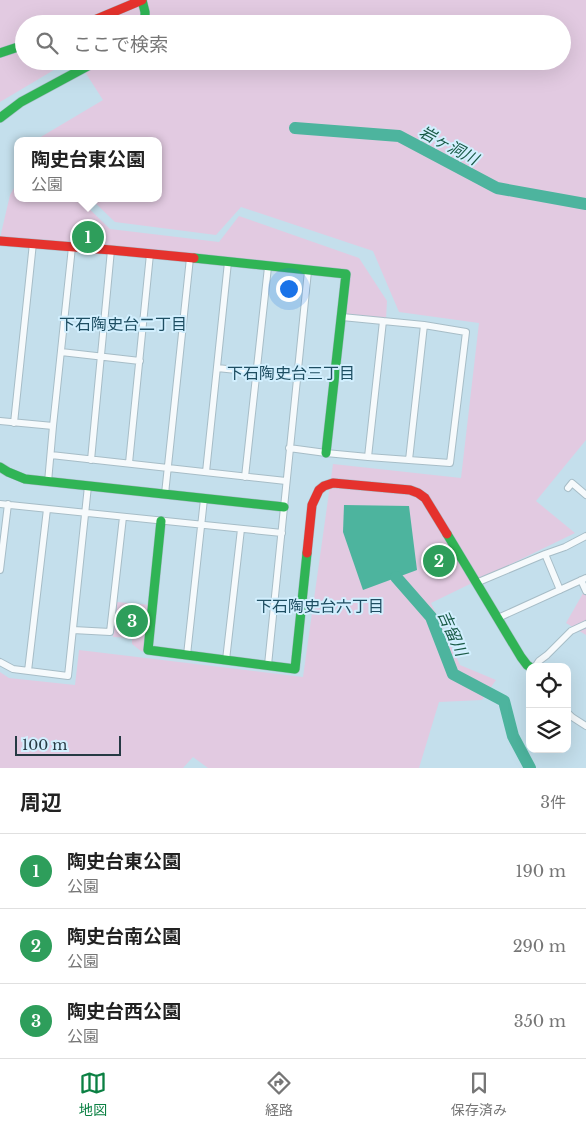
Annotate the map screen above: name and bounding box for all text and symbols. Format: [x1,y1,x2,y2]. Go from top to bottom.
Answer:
search box [15,15,571,70]
icon: search [33,29,61,57]
text: ここで検索 [73,33,168,56]
water label: 岩ヶ洞川 [416,121,484,170]
popup [14,137,162,202]
text: 陶史台東公園 [31,148,145,171]
text: 公園 [31,174,63,194]
pin: 1 [72,218,104,256]
your location [276,276,302,302]
district label: 下石陶史台二丁目 [59,314,187,334]
district label: 下石陶史台三丁目 [227,363,355,383]
pin: 2 [423,542,455,580]
district label: 下石陶史台六丁目 [256,596,384,616]
pin: 3 [116,602,148,640]
water label: 吉留川 [434,607,473,661]
map controls [526,663,571,753]
button: locate [526,663,571,708]
button: layers [526,708,571,753]
scale bar [15,733,121,756]
text: 100 m [22,736,67,754]
text: 周辺 [20,790,62,816]
text: 3件 [540,792,566,812]
text: 陶史台東公園 [67,850,181,873]
text: 1 [33,861,39,881]
text: 190 m [515,861,566,881]
text: 公園 [67,876,99,896]
text: 陶史台南公園 [67,925,181,948]
text: 2 [31,936,41,956]
text: 290 m [513,936,566,956]
text: 公園 [67,951,99,971]
text: 陶史台西公園 [67,1000,181,1023]
text: 3 [31,1011,41,1031]
text: 350 m [514,1011,566,1031]
text: 公園 [67,1026,99,1046]
tab: 地図 [79,1069,107,1119]
tab: 経路 [265,1069,293,1119]
tab: 保存済み [451,1069,507,1119]

